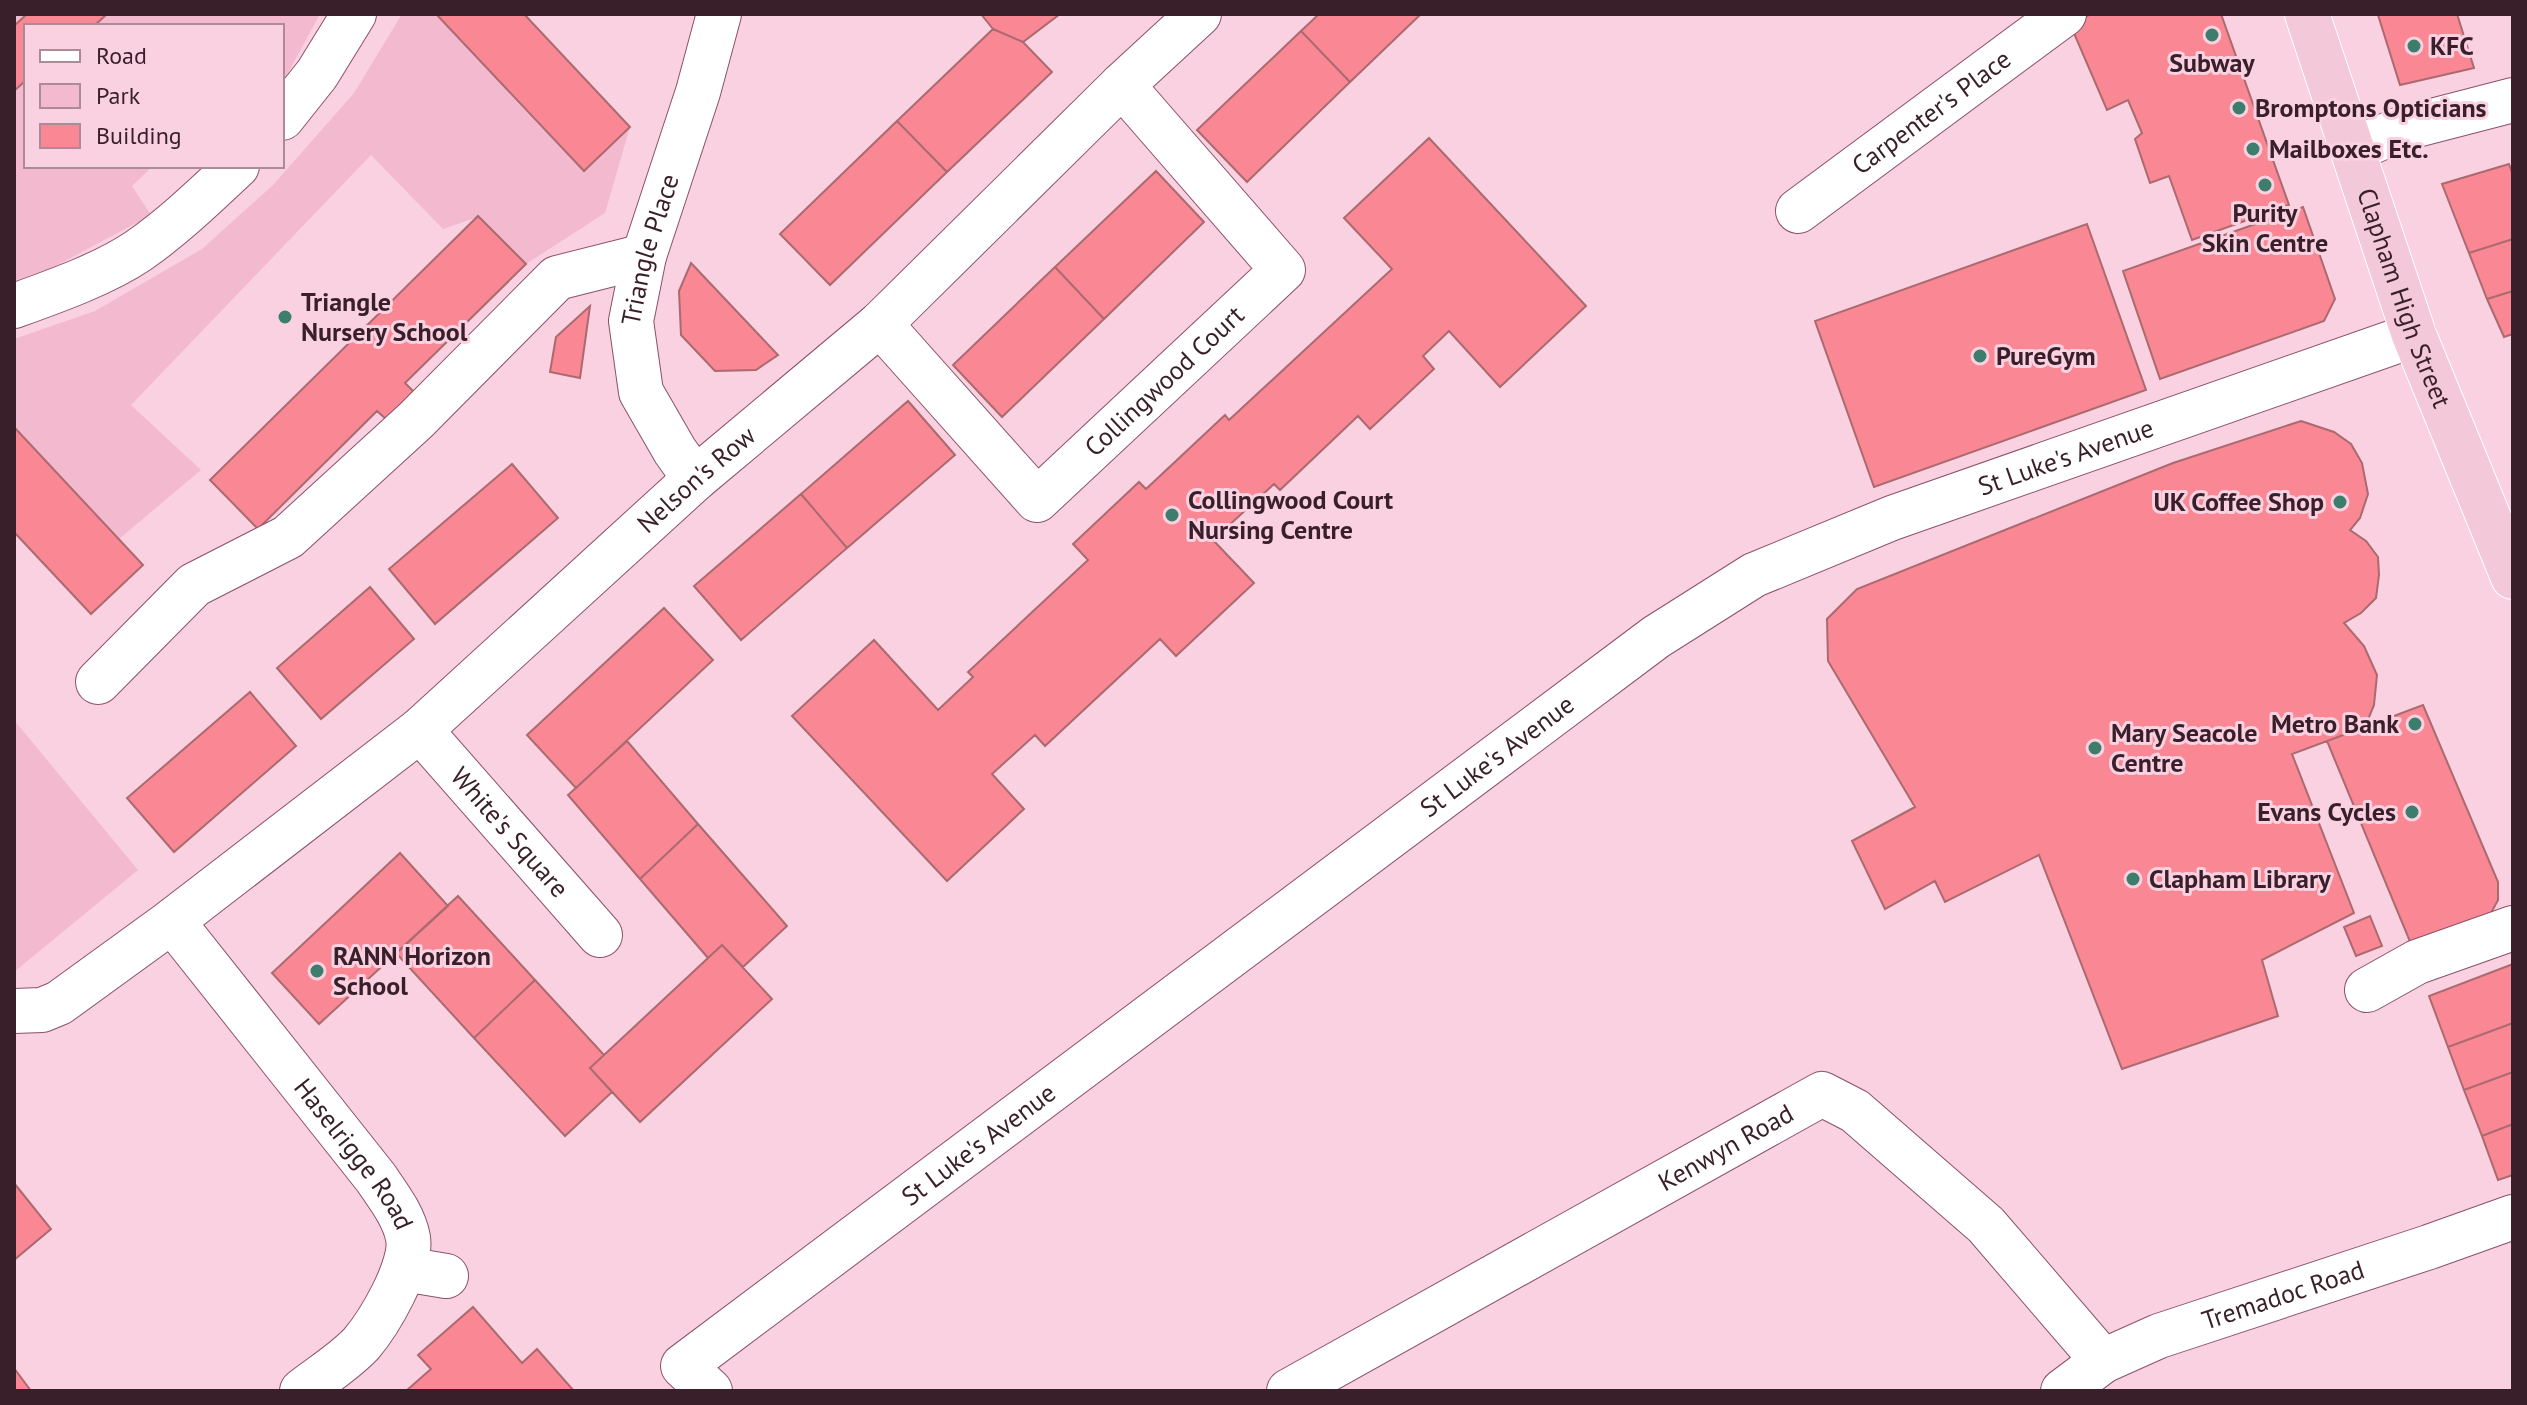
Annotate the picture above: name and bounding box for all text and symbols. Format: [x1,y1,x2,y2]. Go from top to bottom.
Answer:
legend [24,24,284,168]
marker: Subway [2203,26,2221,44]
place label: KFC [2430,29,2474,62]
marker: KFC [2405,37,2423,55]
text: Road [96,40,147,71]
street label: Carpenter's Place [1845,42,2017,181]
place label: Subway [2169,46,2255,79]
text: Park [96,80,141,111]
place label: Bromptons Opticians [2255,91,2487,124]
marker: Bromptons Opticians [2230,99,2248,117]
text: Building [96,120,182,151]
place label: Mailboxes Etc. [2269,132,2429,165]
marker: Mailboxes Etc. [2244,140,2262,158]
street label: Triangle Place [614,170,686,328]
marker: Purity Skin Centre [2256,176,2274,194]
street label: Clapham High Street [2350,184,2459,412]
place label: Purity Skin Centre [2202,196,2328,259]
place label: Triangle Nursery School [301,285,468,348]
street label: Collingwood Court [1077,298,1251,463]
marker: Triangle Nursery School [276,308,294,326]
place label: PureGym [1996,339,2096,372]
marker: PureGym [1971,347,1989,365]
street label: St Luke's Avenue [1973,411,2158,503]
street label: Nelson's Row [630,419,762,540]
place label: Collingwood Court Nursing Centre [1188,483,1393,546]
place label: UK Coffee Shop [2153,485,2324,518]
marker: UK Coffee Shop [2331,493,2349,511]
marker: Collingwood Court Nursing Centre [1163,506,1181,524]
street label: St Luke's Avenue [1413,687,1580,824]
place label: Metro Bank [2271,707,2399,740]
marker: Metro Bank [2406,715,2424,733]
place label: Mary Seacole Centre [2111,716,2257,779]
marker: Mary Seacole Centre [2086,739,2104,757]
street label: White's Square [444,760,576,904]
place label: Evans Cycles [2257,795,2396,828]
marker: Evans Cycles [2403,803,2421,821]
place label: Clapham Library [2149,862,2331,895]
marker: Clapham Library [2124,870,2142,888]
place label: RANN Horizon School [333,939,491,1002]
marker: RANN Horizon School [308,962,326,980]
street label: Haselrigge Road [287,1071,421,1235]
street label: St Luke's Avenue [895,1076,1062,1213]
street label: Kenwyn Road [1652,1096,1799,1198]
street label: Tremadoc Road [2198,1253,2368,1337]

